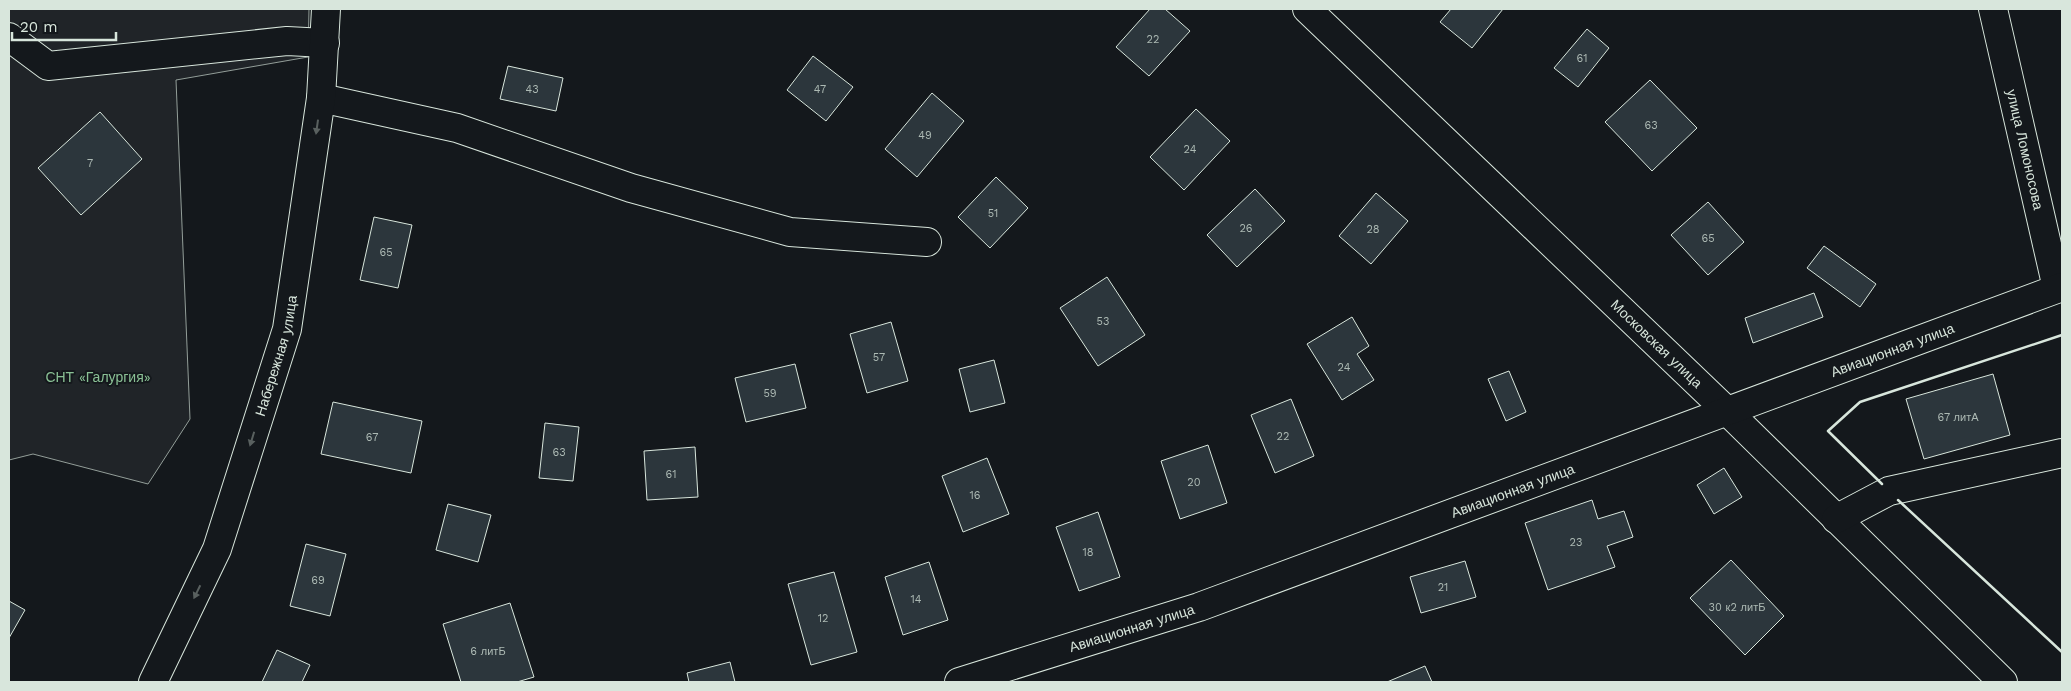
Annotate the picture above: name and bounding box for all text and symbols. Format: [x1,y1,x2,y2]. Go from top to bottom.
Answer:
scale bar [12,10,116,42]
text: 20 m [20,18,58,36]
house number: 22 [1147,33,1159,46]
house number: 61 [1577,52,1587,65]
house number: 43 [525,83,539,96]
house number: 47 [814,83,826,96]
street label: улица Ломоносова [2004,87,2047,211]
one-way arrow [313,119,321,135]
house number: 63 [1644,119,1658,132]
house number: 49 [918,129,932,142]
house number: 24 [1184,143,1197,156]
house number: 7 [87,157,93,170]
house number: 51 [988,207,998,220]
house number: 26 [1239,222,1253,235]
house number: 28 [1366,223,1380,236]
house number: 65 [1701,232,1715,245]
house number: 65 [379,246,393,259]
street label: Набережная улица [252,294,300,418]
street label: Московская улица [1608,296,1706,391]
house number: 53 [1097,315,1109,328]
street label: Авиационная улица [1829,320,1956,380]
house number: 57 [873,351,885,364]
house number: 24 [1338,361,1351,374]
park label: СНТ «Галургия» [45,369,151,385]
house number: 59 [763,387,777,400]
house number: 67 литА [1937,411,1979,424]
house number: 22 [1277,430,1289,443]
house number: 67 [366,431,378,444]
one-way arrow [248,432,255,447]
house number: 63 [552,446,566,459]
street label: Авиационная улица [1449,460,1577,521]
house number: 61 [666,468,676,481]
house number: 20 [1187,476,1201,489]
house number: 16 [970,489,981,502]
house number: 23 [1570,536,1582,549]
house number: 18 [1082,546,1094,559]
house number: 69 [311,574,325,587]
house number: 21 [1438,581,1448,594]
one-way arrow [193,585,201,599]
house number: 14 [910,593,922,606]
street label: Авиационная улица [1067,601,1196,655]
house number: 30 к2 литБ [1709,601,1765,614]
house number: 12 [818,612,828,625]
house number: 6 литБ [470,645,506,658]

